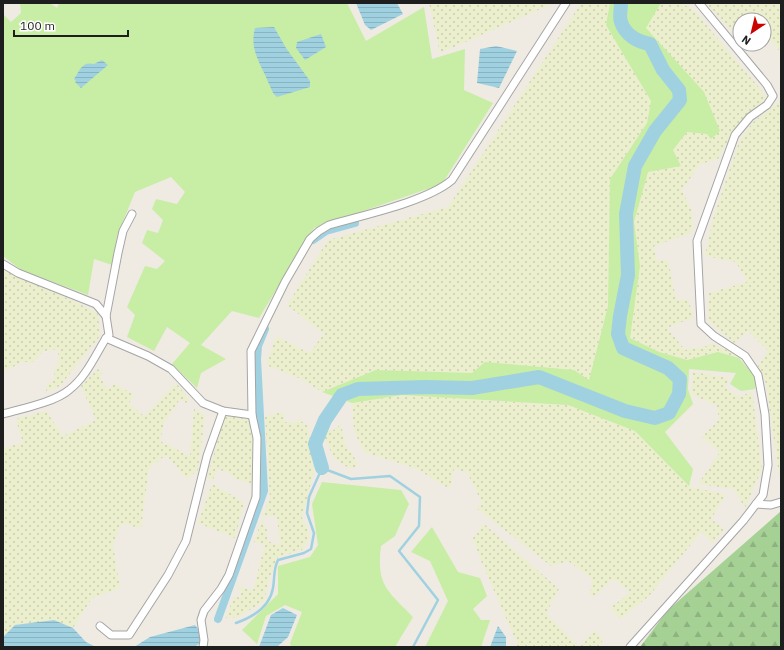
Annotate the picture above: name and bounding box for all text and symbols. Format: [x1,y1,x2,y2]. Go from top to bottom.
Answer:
scale bar [14,12,128,38]
north arrow [732,12,772,52]
text: 100 m [20,18,55,33]
text: N [739,32,754,48]

